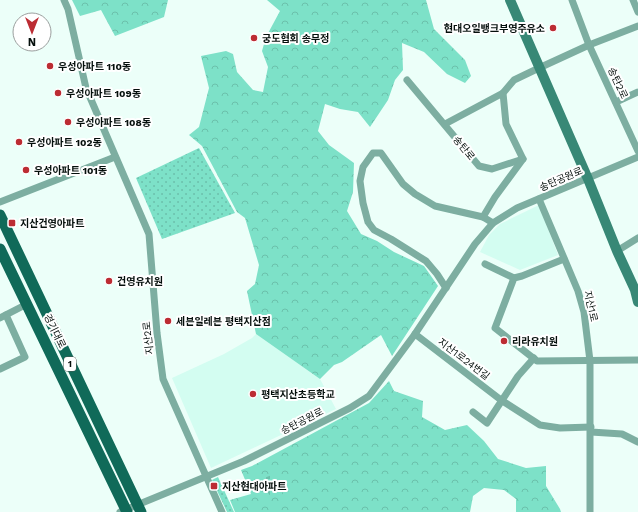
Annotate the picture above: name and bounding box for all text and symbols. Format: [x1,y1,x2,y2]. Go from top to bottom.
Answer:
north arrow [12,12,52,52]
place label: 현대오일뱅크부영주유소 [444,22,545,34]
marker: 현대오일뱅크부영주유소 [548,23,558,33]
marker: 궁도협회 송무정 [249,33,259,43]
place label: 궁도협회 송무정 [262,33,329,44]
text: N [28,35,36,48]
marker: 우성아파트 110동 [45,61,55,71]
place label: 우성아파트 110동 [58,61,131,72]
street label: 송탄2로 [606,66,630,100]
marker: 우성아파트 109동 [53,88,63,98]
place label: 우성아파트 109동 [66,88,141,99]
marker: 우성아파트 108동 [63,117,73,127]
place label: 우성아파트 108동 [76,117,151,128]
street label: 송탄로 [451,134,477,162]
marker: 우성아파트 102동 [14,137,24,147]
place label: 우성아파트 102동 [27,137,102,148]
marker: 우성아파트 101동 [21,165,31,175]
place label: 우성아파트 101동 [34,165,107,176]
street label: 송탄공원로 [538,165,584,193]
marker: 지산건영아파트 [7,218,17,228]
place label: 지산건영아파트 [20,218,84,229]
marker: 건영유치원 [104,276,114,286]
place label: 건영유치원 [117,276,163,287]
street label: 지산1로 [582,289,600,323]
street label: 경기대로 [42,312,68,350]
marker: 세븐일레븐 평택지산점 [163,316,173,326]
place label: 세븐일레븐 평택지산점 [176,316,271,327]
street label: 지산2로 [141,321,155,355]
street label: 지산1로24번길 [436,336,492,382]
marker: 리라유치원 [499,336,509,346]
place label: 리라유치원 [512,336,558,347]
road number: 1 [64,357,76,371]
place label: 평택지산초등학교 [261,388,335,400]
marker: 평택지산초등학교 [248,389,258,399]
street label: 송탄공원로 [279,406,325,436]
place label: 지산현대아파트 [222,480,286,492]
marker: 지산현대아파트 [209,481,219,491]

